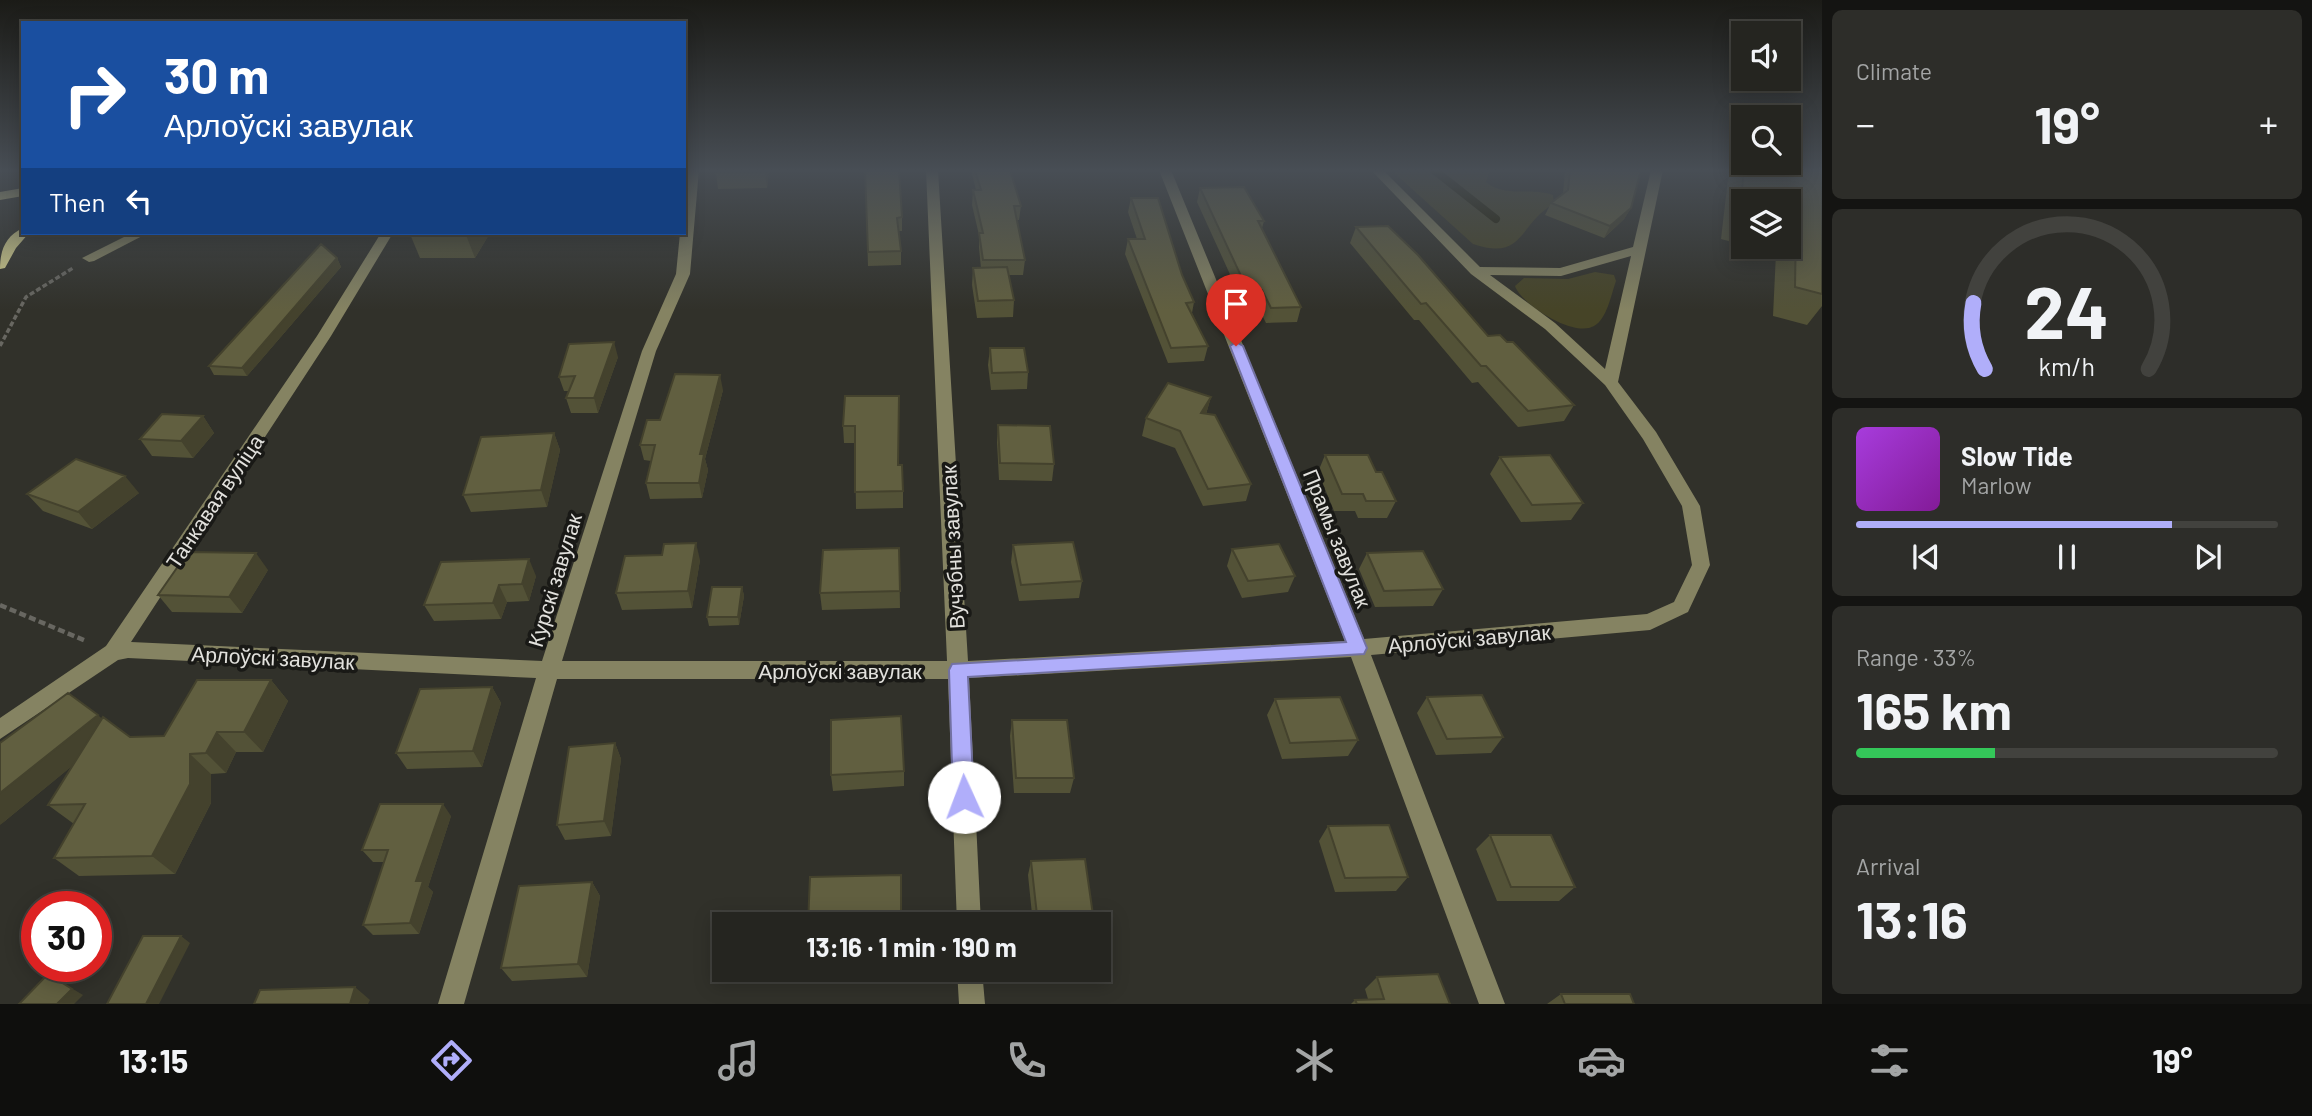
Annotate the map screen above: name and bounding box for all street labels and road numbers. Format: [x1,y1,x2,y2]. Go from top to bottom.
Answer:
street label: Танкавая вуліца [160,429,268,573]
street label: Вучэбны завулак [935,464,969,630]
street label: Прамы завулак [1299,465,1377,612]
street label: Курскі завулак [522,510,586,650]
street label: Арлоўскі завулак [1387,618,1552,658]
street label: Арлоўскі завулак [191,640,356,674]
street label: Арлоўскі завулак [758,658,922,683]

